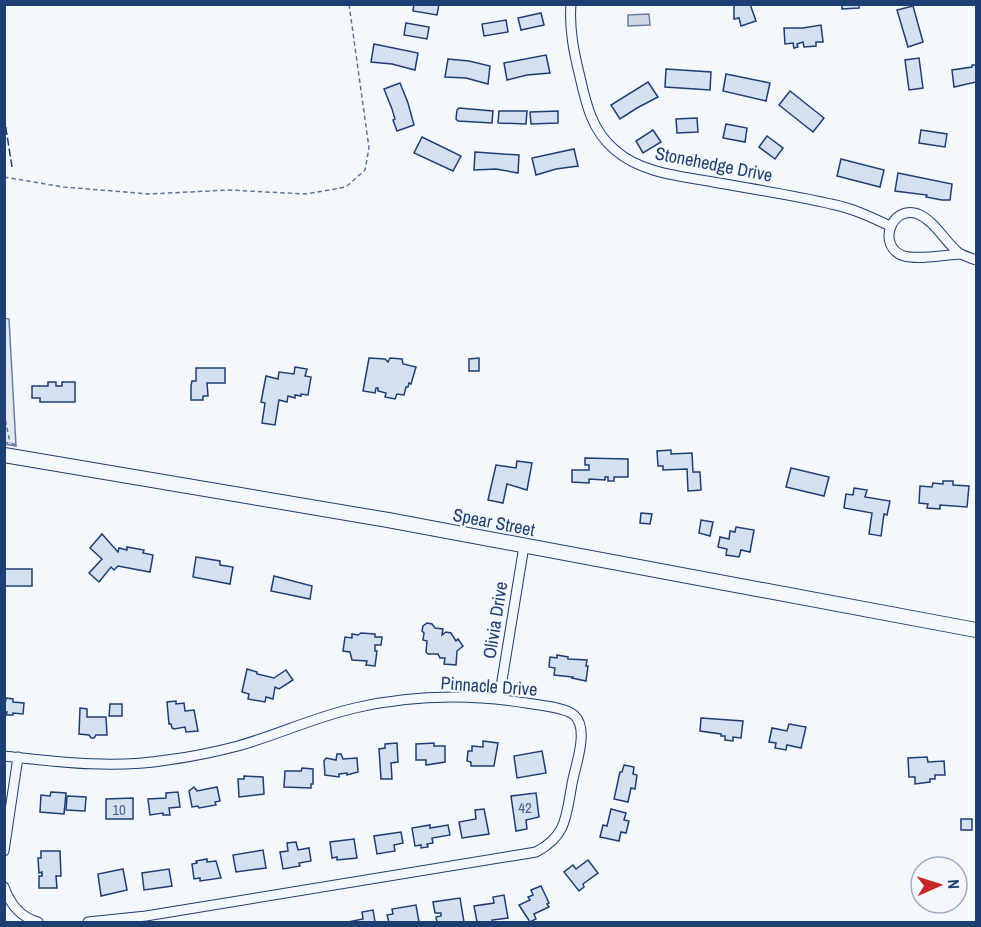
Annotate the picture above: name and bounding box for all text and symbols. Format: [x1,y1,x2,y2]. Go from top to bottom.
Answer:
street label: Stonehedge Drive [653,140,775,188]
street label: Spear Street [451,502,537,542]
street label: Olivia Drive [477,580,513,660]
street label: Pinnacle Drive [440,670,538,702]
house number: 42 [518,797,532,818]
house number: 10 [112,799,126,820]
north arrow [909,855,969,915]
text: N [943,879,965,890]

